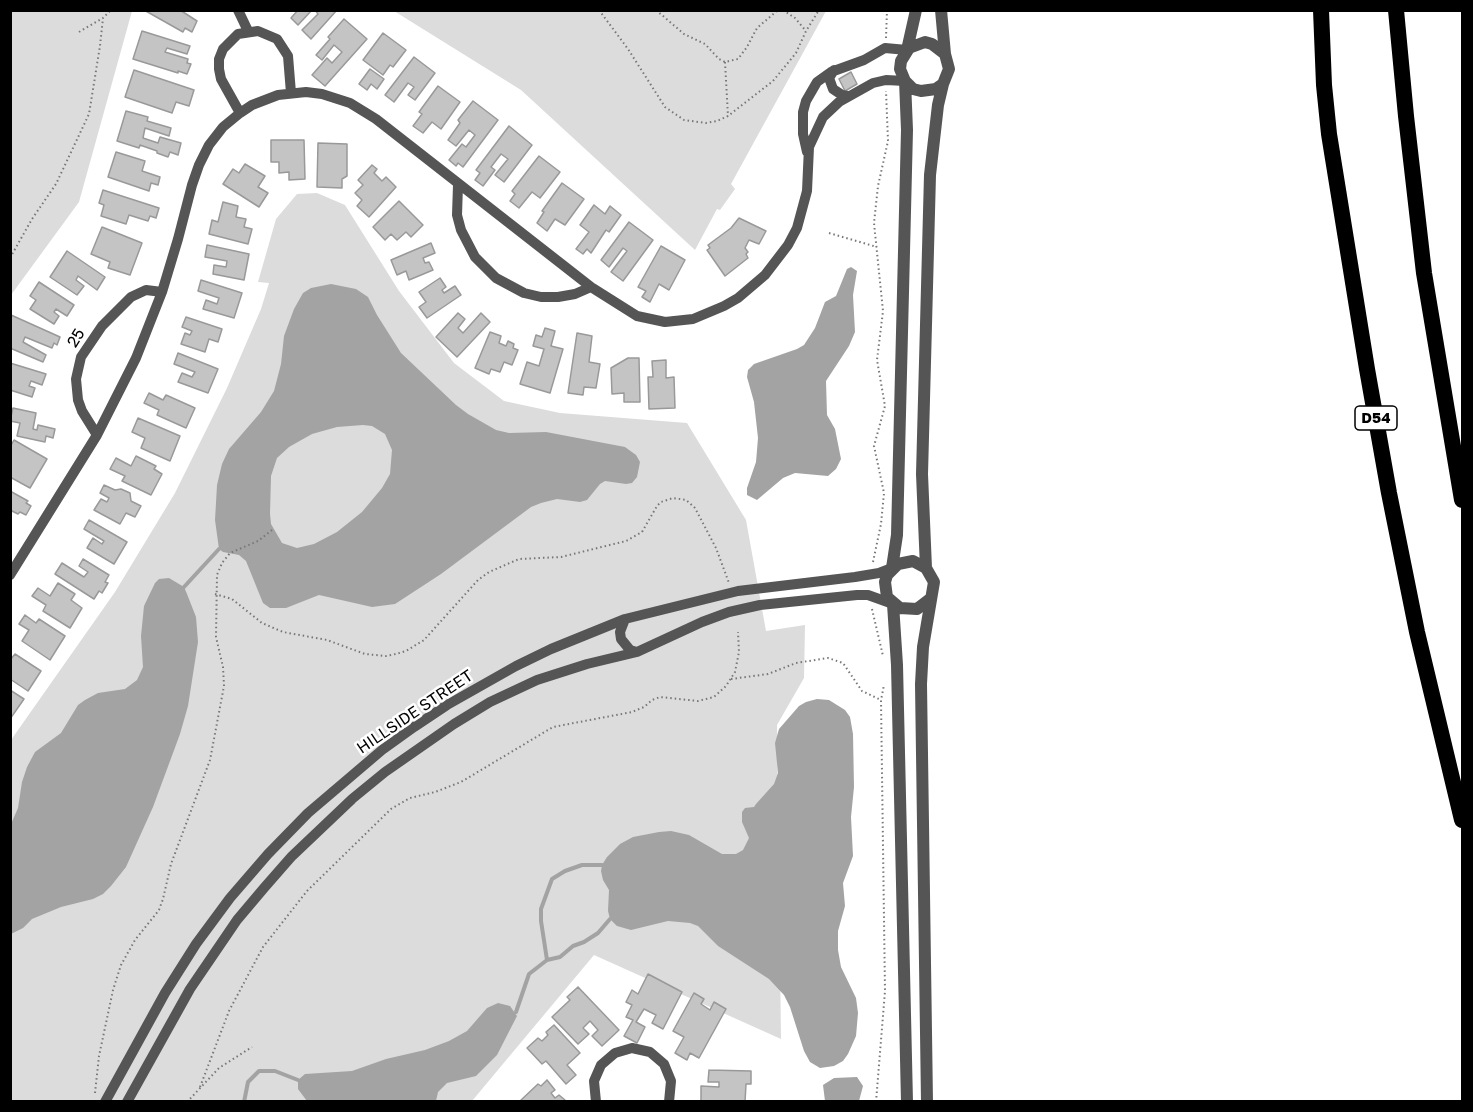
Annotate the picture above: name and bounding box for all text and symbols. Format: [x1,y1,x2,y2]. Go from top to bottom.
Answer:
street label: 25 [63,325,89,351]
road number: D54 [1355,406,1397,430]
street label: HILLSIDE STREET [353,666,477,758]

